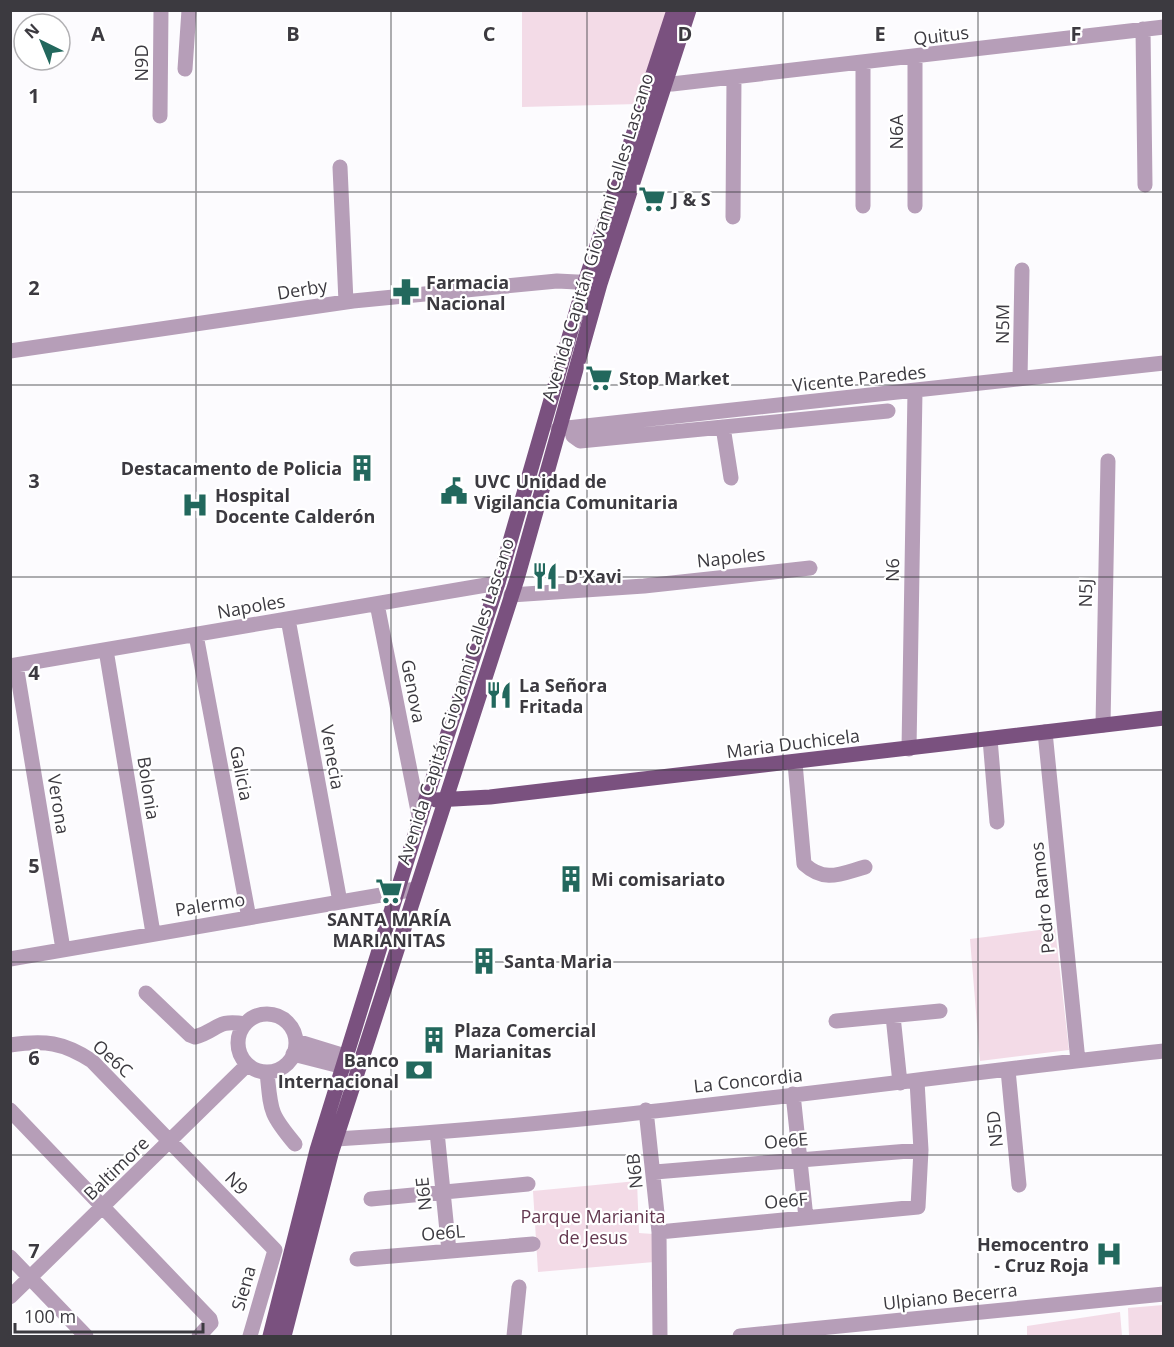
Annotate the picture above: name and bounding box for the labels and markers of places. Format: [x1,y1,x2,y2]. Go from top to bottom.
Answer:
supermarket icon: J & S [637,184,667,214]
place label: J & S [670,187,711,211]
place label: Farmacia Nacional [426,270,509,315]
pharmacy icon: Farmacia Nacional [391,277,421,307]
supermarket icon: Stop Market [584,363,614,393]
place label: Stop Market [619,366,730,390]
building icon: Destacamento de Policia [347,453,377,483]
place label: Destacamento de Policia [121,456,342,480]
place label: UVC Unidad de Vigilancia Comunitaria [474,469,678,514]
public building icon: UVC Unidad de Vigilancia Comunitaria [439,476,469,506]
place label: Hospital Docente Calderón [215,483,375,528]
hospital icon: Hospital Docente Calderón [180,490,210,520]
restaurant icon: D'Xavi [530,561,560,591]
place label: D'Xavi [565,564,622,588]
place label: La Señora Fritada [519,673,607,718]
restaurant icon: La Señora Fritada [484,680,514,710]
building icon: Mi comisariato [556,864,586,894]
place label: Mi comisariato [591,867,725,891]
supermarket icon: SANTA MARÍA MARIANITAS [374,876,404,906]
place label: SANTA MARÍA MARIANITAS [327,907,452,952]
building icon: Santa Maria [469,946,499,976]
place label: Santa Maria [504,949,612,973]
place label: Plaza Comercial Marianitas [454,1018,596,1063]
building icon: Plaza Comercial Marianitas [419,1025,449,1055]
place label: Banco Internacional [278,1048,399,1093]
bank icon: Banco Internacional [404,1055,434,1085]
place label: Hemocentro - Cruz Roja [977,1232,1089,1277]
hospital icon: Hemocentro - Cruz Roja [1094,1239,1124,1269]

